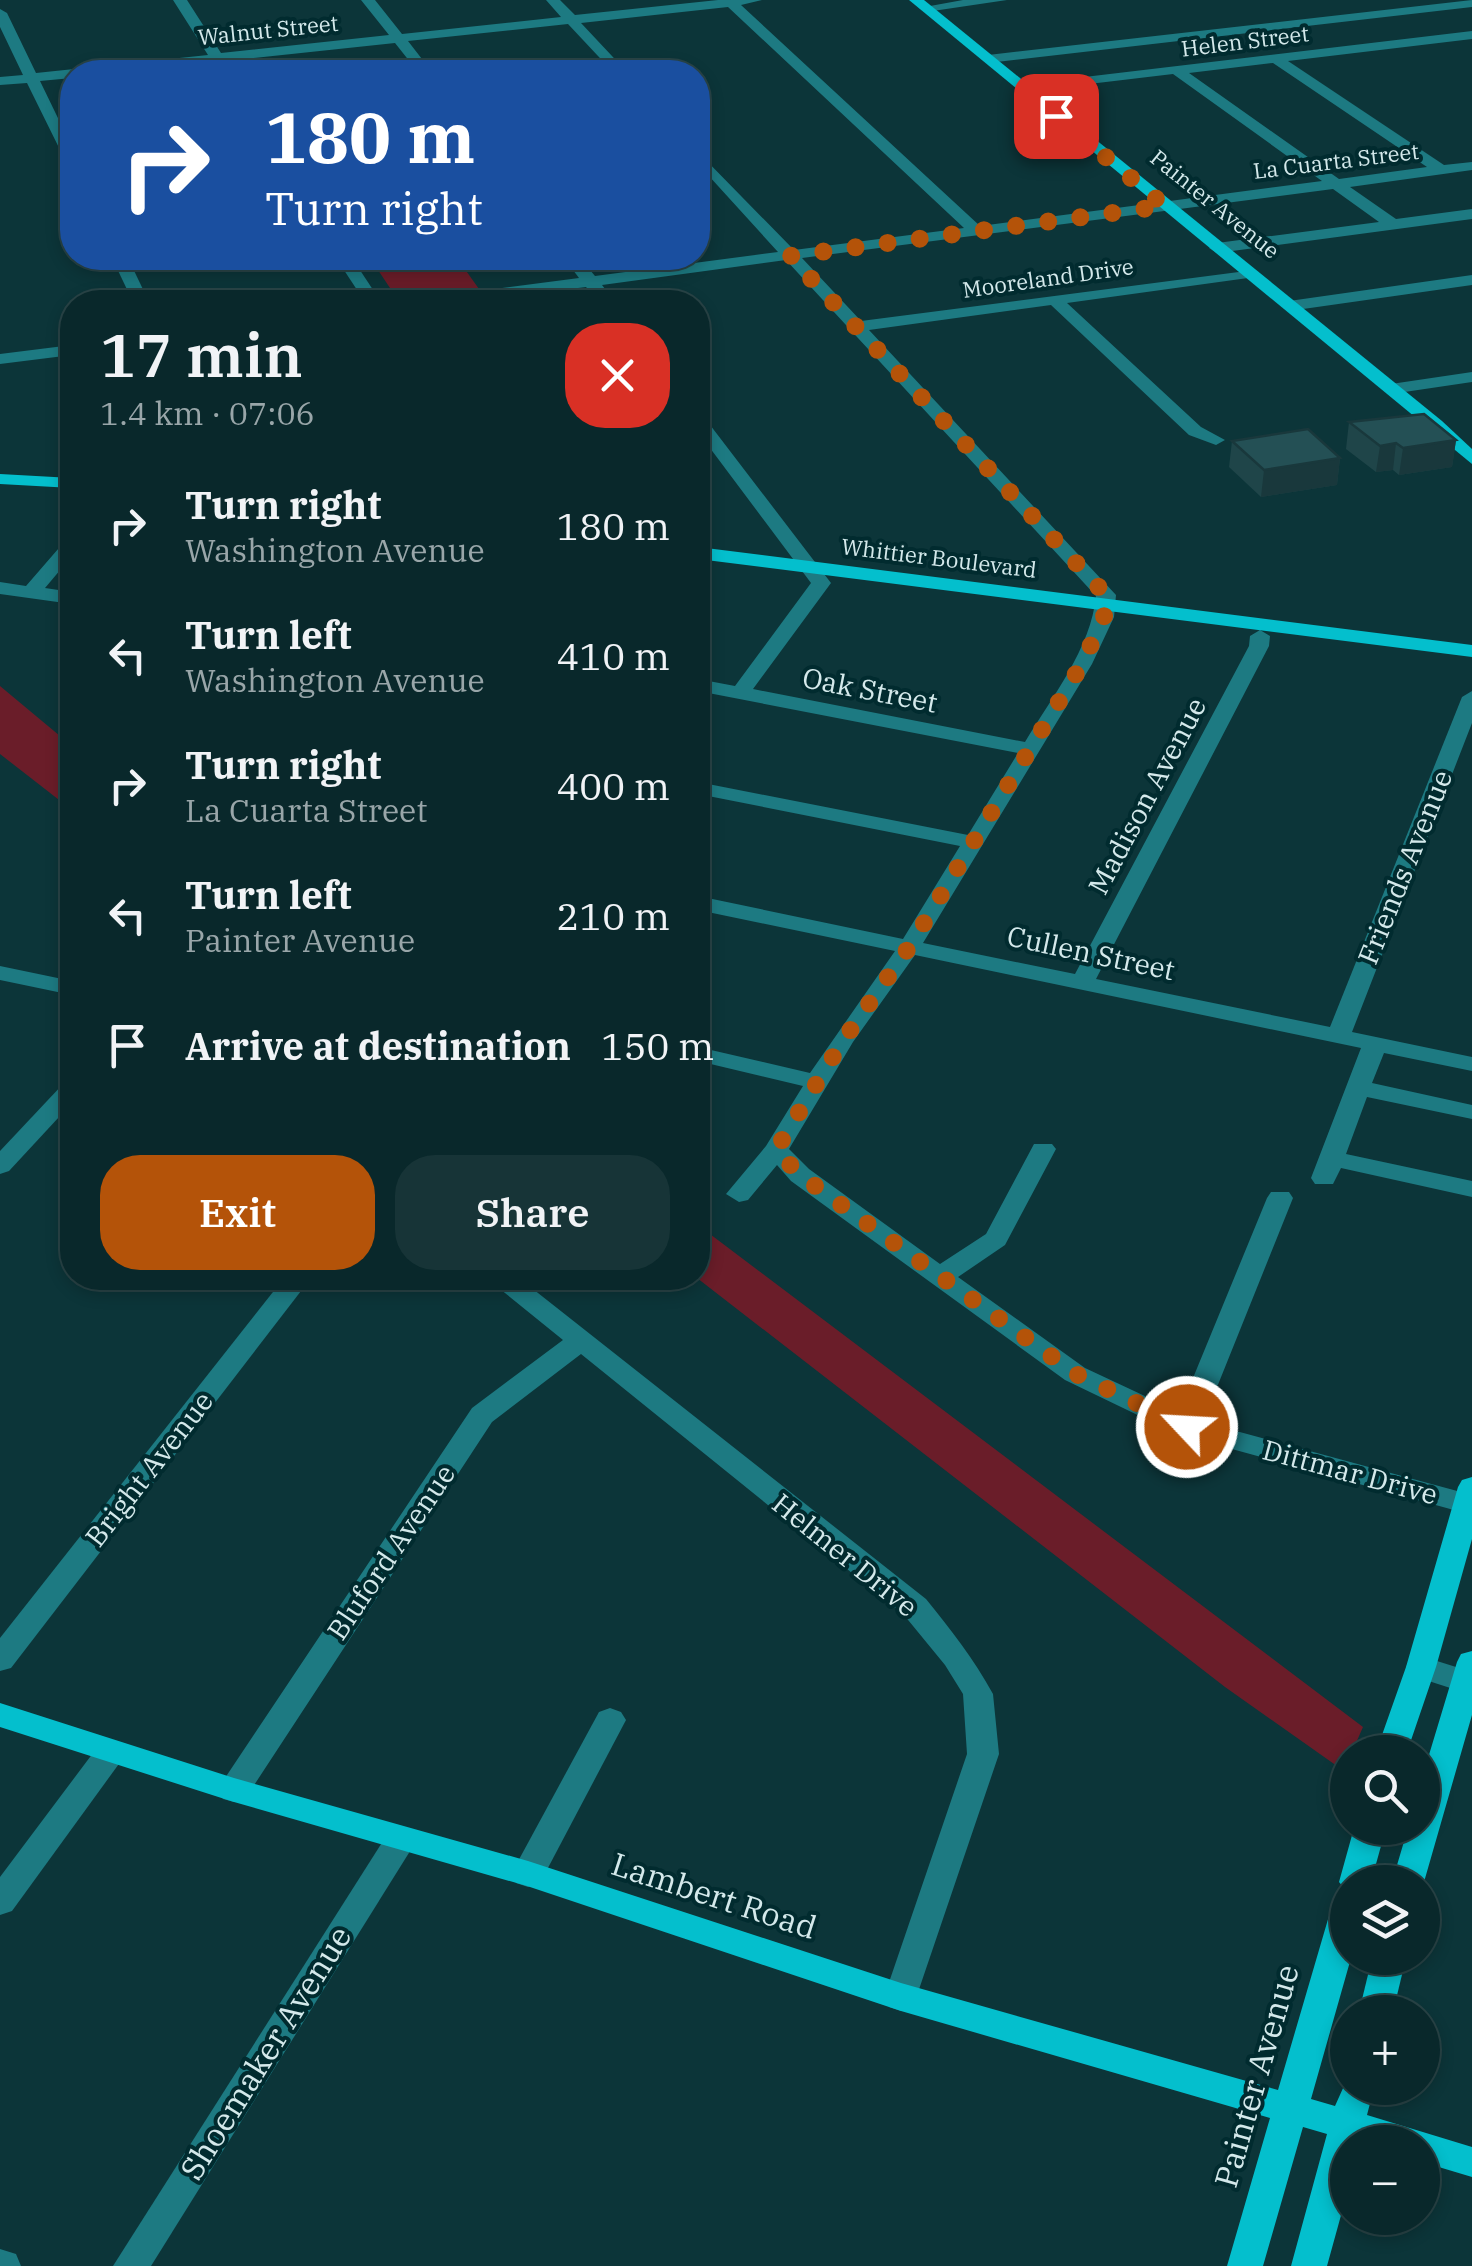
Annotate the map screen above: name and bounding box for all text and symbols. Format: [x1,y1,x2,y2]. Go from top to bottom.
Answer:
street label: Walnut Street [196,8,340,51]
street label: Helen Street [1179,18,1311,63]
pin [1014,74,1099,159]
icon: arrive [1029,89,1084,144]
text: 180 m [265,91,475,182]
icon: right [100,100,230,230]
street label: La Cuarta Street [1251,136,1421,185]
street label: Painter Avenue [1145,143,1286,265]
text: Turn right [265,179,483,237]
street label: Mooreland Drive [961,251,1135,304]
text: 17 min [100,315,303,394]
button: close [565,323,670,428]
text: 1.4 km · 07:06 [100,392,315,434]
text: Turn right [185,480,381,529]
icon: right [100,498,155,553]
text: 180 m [557,501,670,550]
text: Washington Avenue [185,529,485,571]
street label: Whittier Boulevard [840,531,1038,584]
text: Turn left [185,610,352,659]
icon: left [100,628,155,683]
text: 410 m [557,631,670,680]
street label: Oak Street [799,658,941,721]
text: Washington Avenue [185,659,485,701]
street label: Madison Avenue [1079,691,1214,901]
text: Turn right [185,740,381,789]
icon: right [100,758,155,813]
text: 400 m [557,761,670,810]
street label: Friends Avenue [1349,764,1460,970]
text: La Cuarta Street [185,789,428,831]
text: Turn left [185,870,352,919]
icon: left [100,888,155,943]
text: 210 m [557,891,670,940]
street label: Cullen Street [1004,917,1178,988]
text: Painter Avenue [185,919,415,961]
icon: arrive [100,1018,155,1073]
text: Arrive at destination [185,1021,571,1070]
text: 150 m [601,1021,714,1070]
button: Exit [100,1155,375,1270]
button: Share [395,1155,670,1270]
position arrow [1135,1375,1239,1479]
street label: Bright Avenue [76,1383,221,1554]
street label: Dittmar Drive [1259,1430,1442,1513]
street label: Bluford Avenue [318,1457,463,1647]
street label: Helmer Drive [765,1485,926,1625]
map controls [1330,1735,1440,2235]
button: search [1330,1735,1440,1845]
street label: Lambert Road [606,1842,822,1948]
button: layers [1330,1865,1440,1975]
street label: Shoemaker Avenue [170,1918,360,2187]
street label: Painter Avenue [1204,1959,1308,2192]
button: + [1330,1995,1440,2105]
button: − [1330,2125,1440,2235]

